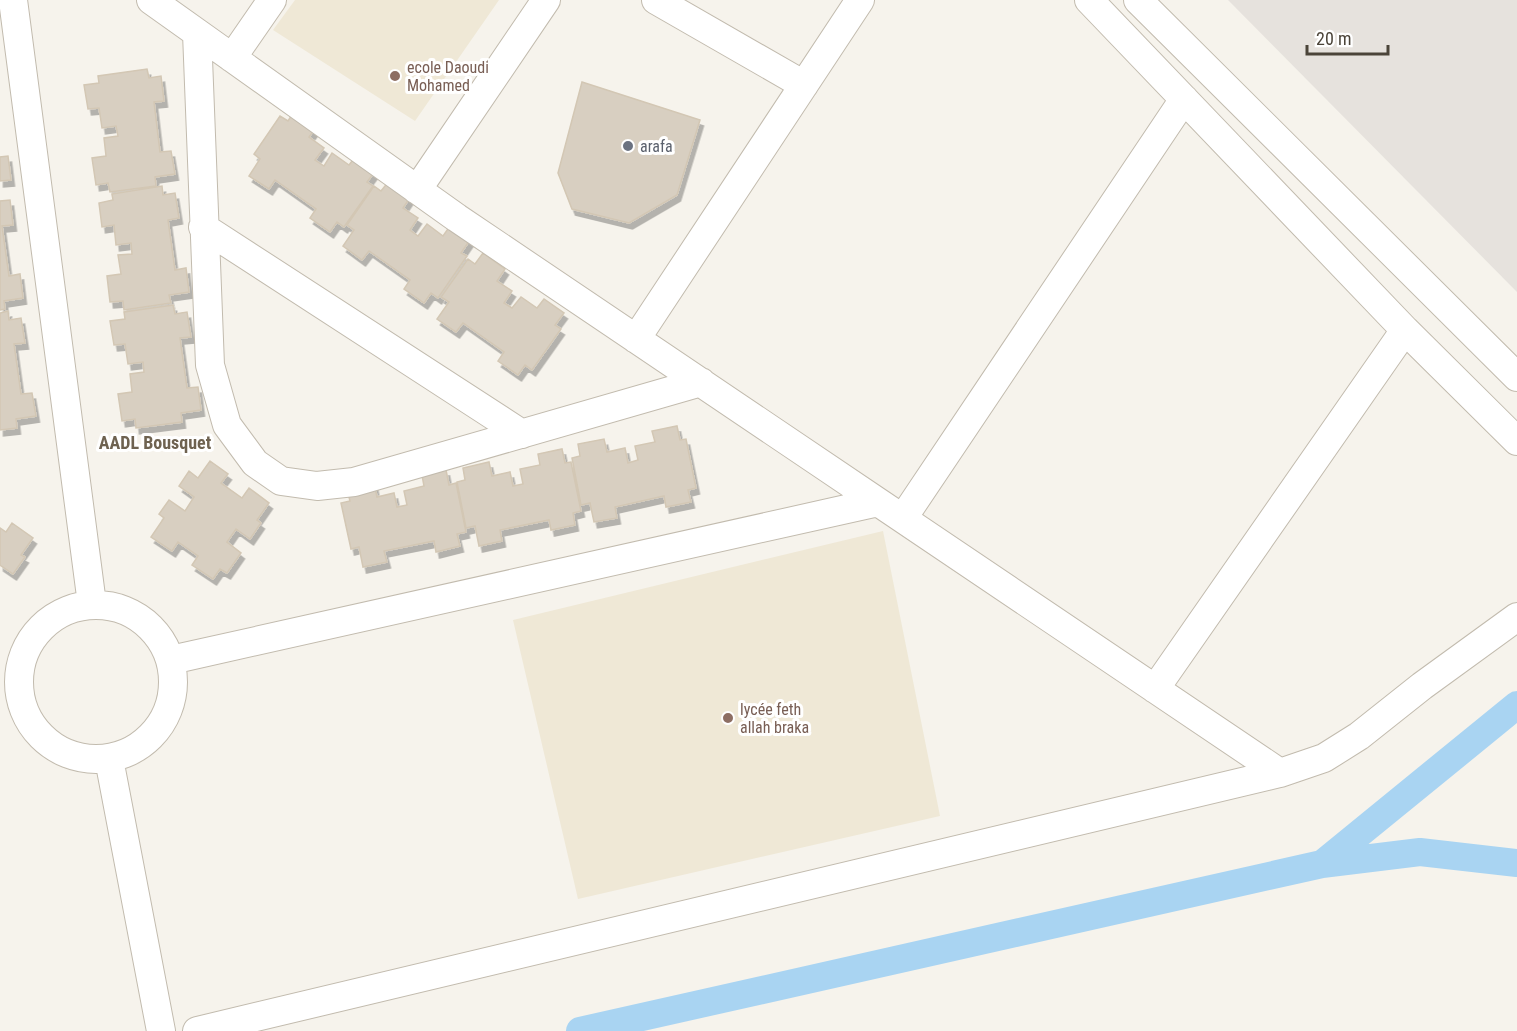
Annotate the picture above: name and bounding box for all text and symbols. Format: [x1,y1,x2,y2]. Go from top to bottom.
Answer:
scale bar [1307,18,1388,56]
text: 20 m [1316,28,1351,49]
place label: ecole Daoudi Mohamed [407,58,489,95]
marker: ecole Daoudi Mohamed [388,69,402,83]
place label: arafa [640,137,673,156]
marker: arafa [621,139,635,153]
district label: AADL Bousquet [99,432,212,453]
place label: lycée feth allah braka [740,700,809,737]
marker: lycée feth allah braka [721,711,735,725]

